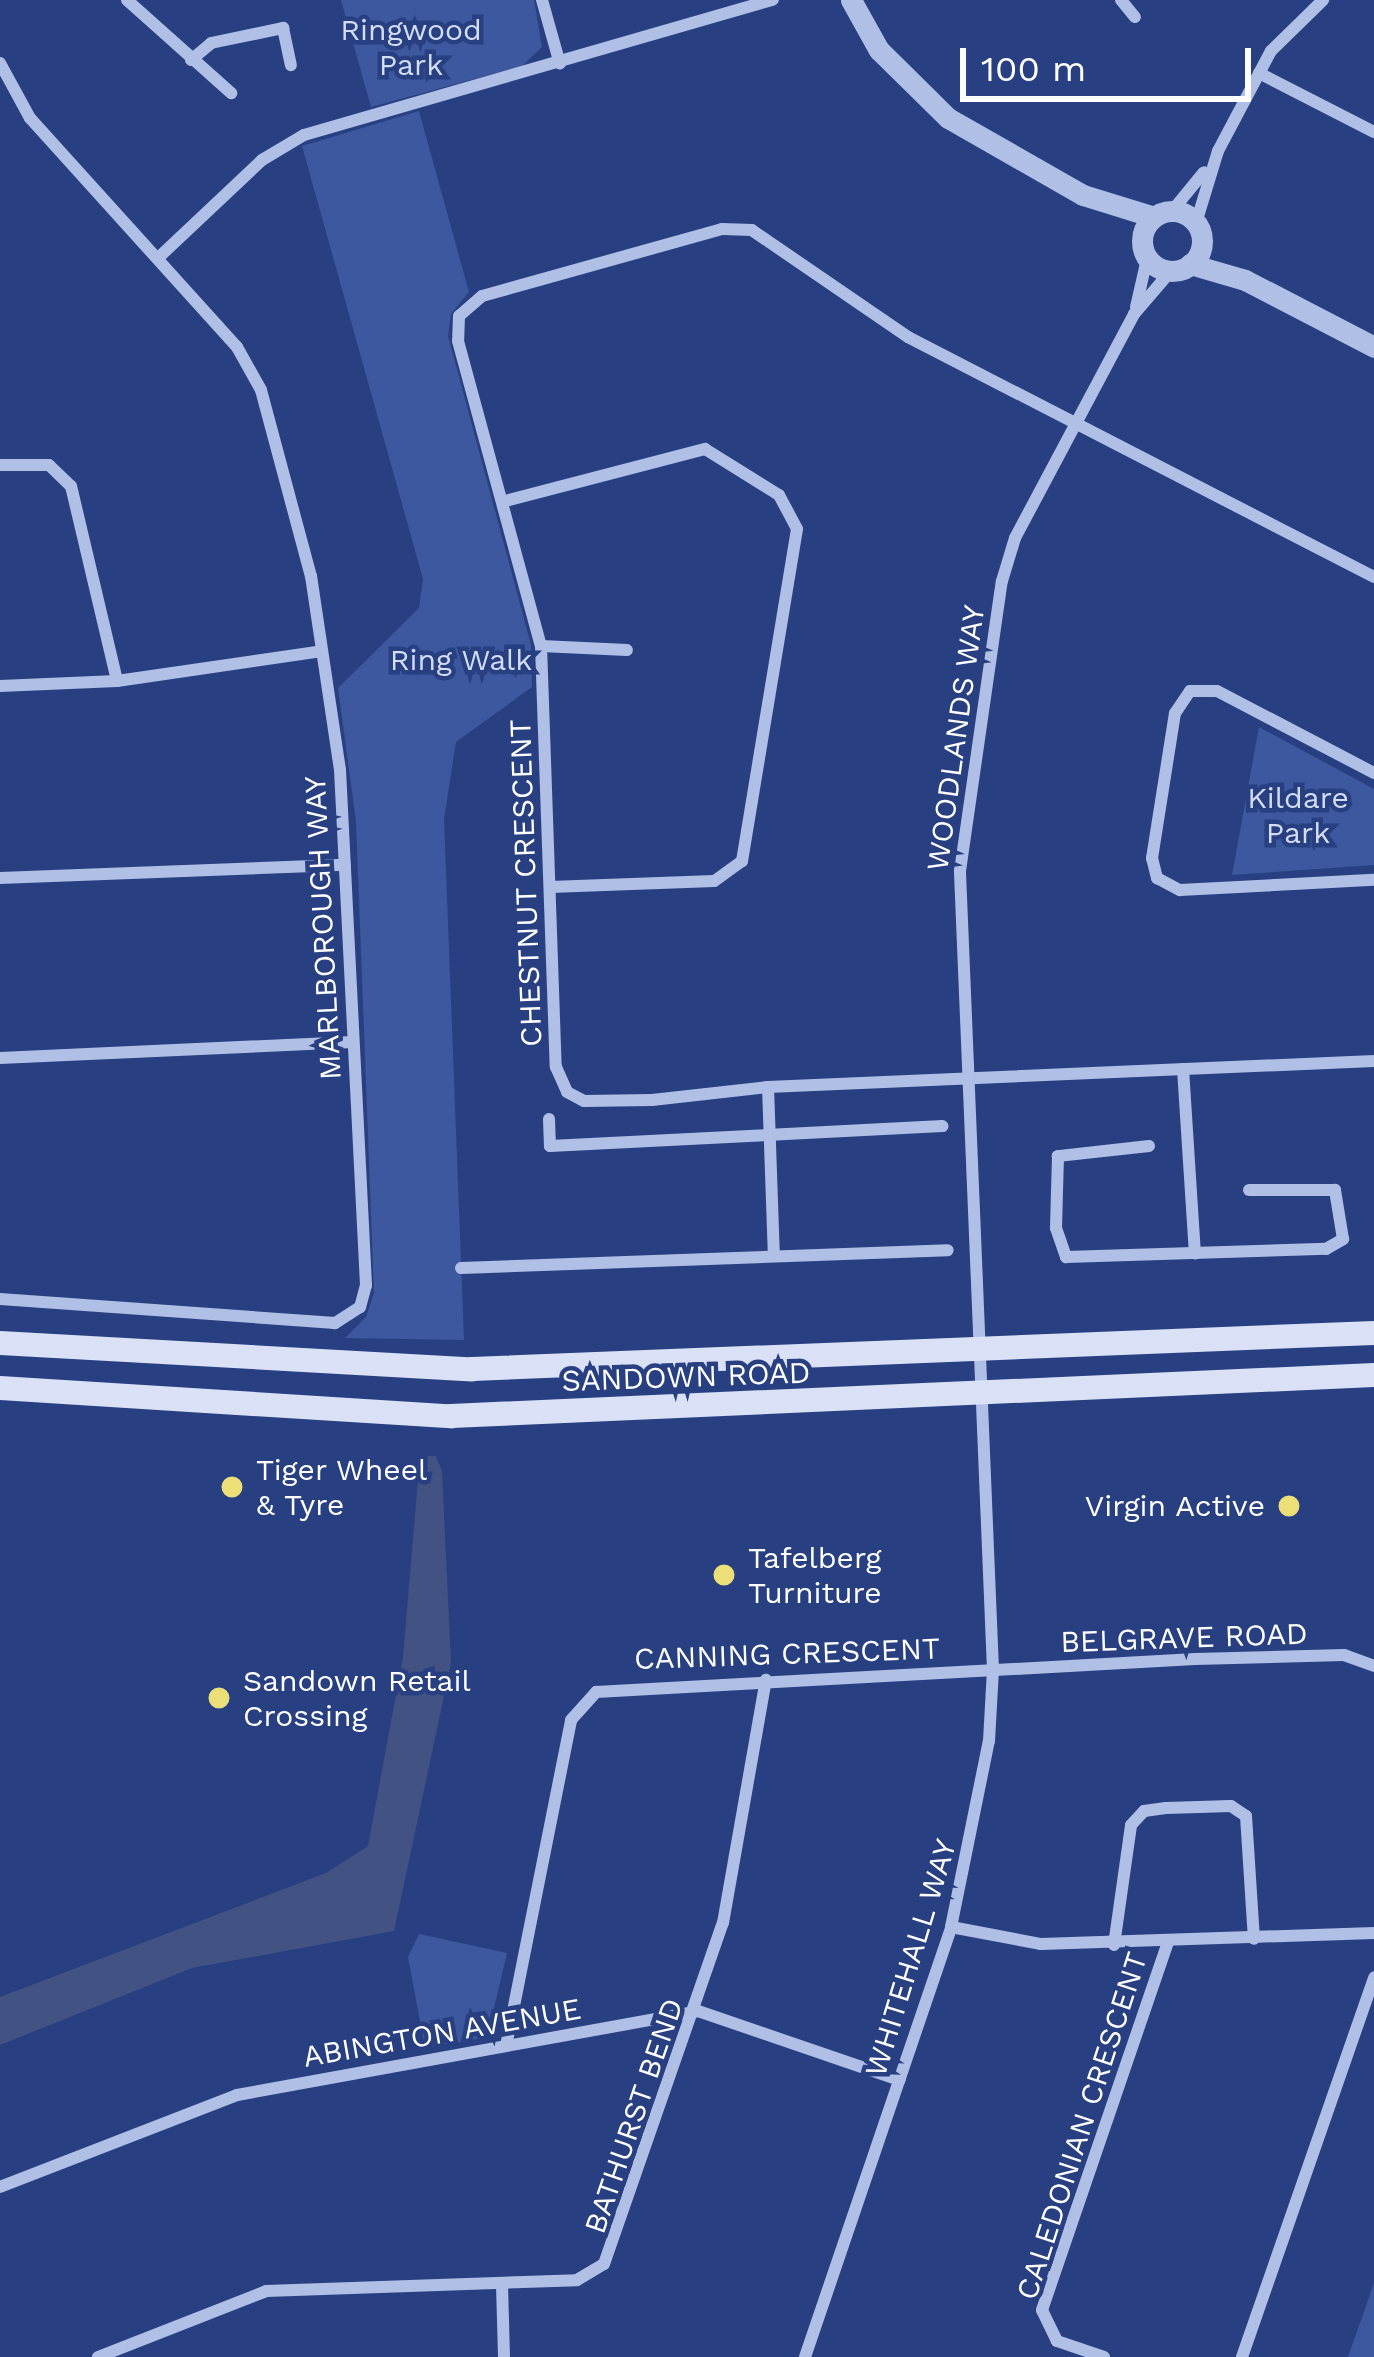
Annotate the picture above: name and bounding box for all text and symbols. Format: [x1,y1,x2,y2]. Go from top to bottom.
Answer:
park label: Ringwood Park [340,12,482,82]
scale bar [966,24,1257,98]
text: 100 m [981,48,1086,90]
street label: WOODLANDS WAY [919,603,993,873]
park label: Ring Walk [389,642,533,678]
street label: CHESTNUT CRESCENT [502,718,550,1048]
street label: MARLBOROUGH WAY [297,775,349,1081]
park label: Kildare Park [1247,780,1349,850]
street label: SANDOWN ROAD [561,1355,811,1399]
place label: Tiger Wheel & Tyre [256,1452,429,1522]
marker: Tiger Wheel & Tyre [219,1474,245,1500]
place label: Virgin Active [1084,1488,1265,1524]
marker: Virgin Active [1276,1493,1302,1519]
place label: Tafelberg Turniture [748,1540,882,1610]
marker: Tafelberg Turniture [711,1562,737,1588]
street label: BELGRAVE ROAD [1060,1616,1308,1660]
street label: CANNING CRESCENT [633,1631,941,1677]
place label: Sandown Retail Crossing [243,1663,471,1734]
marker: Sandown Retail Crossing [206,1685,232,1711]
street label: WHITEHALL WAY [858,1834,964,2082]
street label: CALEDONIAN CRESCENT [1009,1948,1155,2304]
street label: ABINGTON AVENUE [300,1991,584,2075]
street label: BATHURST BEND [577,1993,691,2239]

